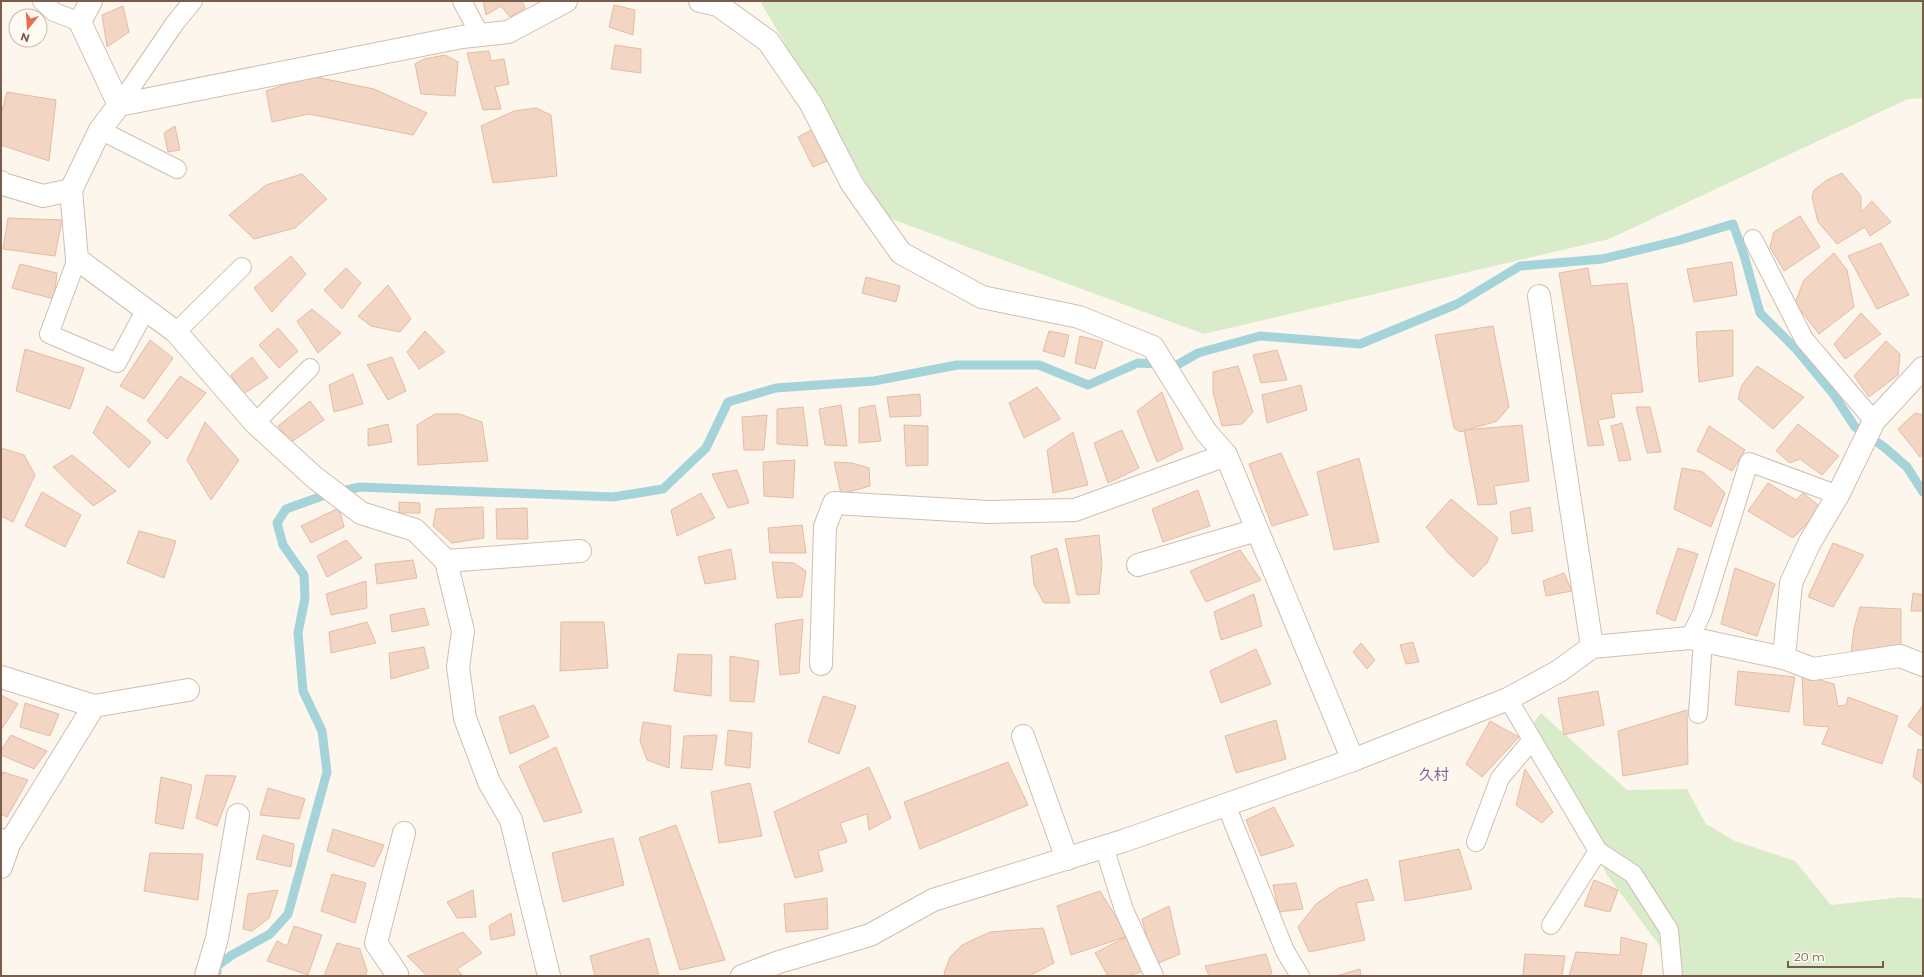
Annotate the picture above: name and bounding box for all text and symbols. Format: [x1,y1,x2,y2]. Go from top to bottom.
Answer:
north arrow [8,8,48,48]
text: N [19,30,31,46]
district label: 久村 [1419,765,1449,784]
scale bar [1788,943,1883,969]
text: 20 m [1794,949,1825,964]

